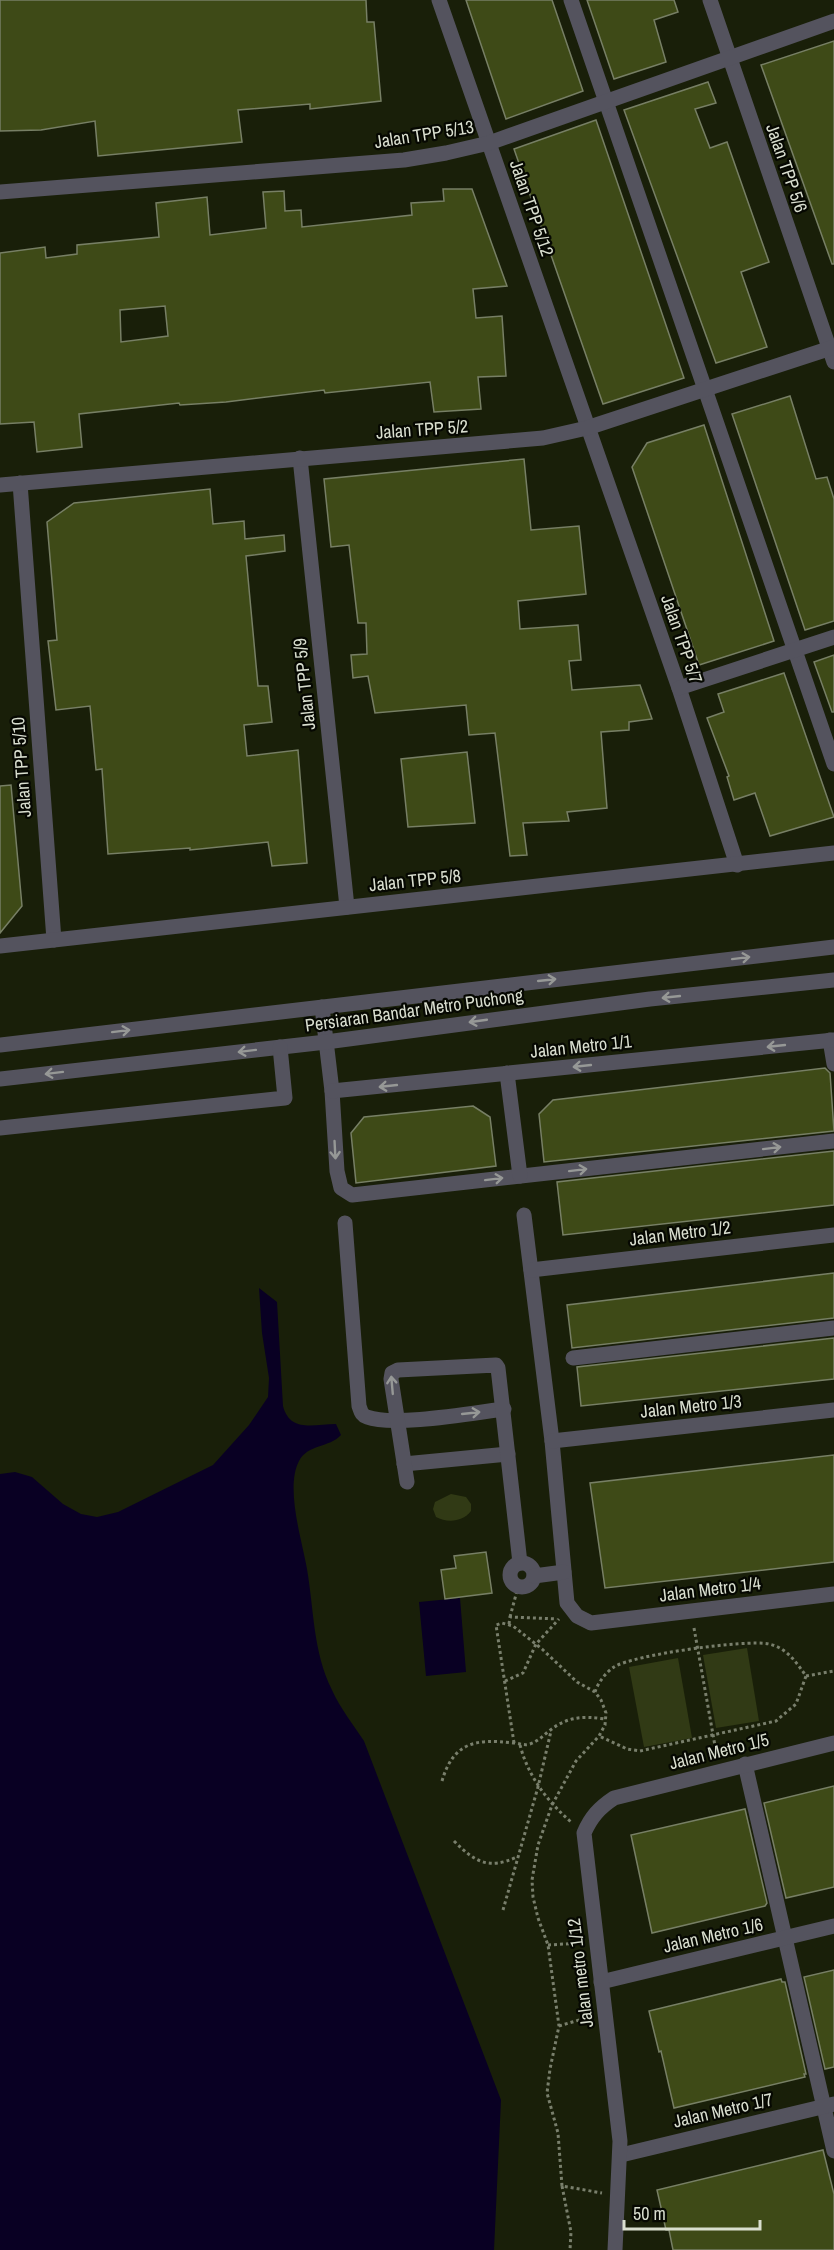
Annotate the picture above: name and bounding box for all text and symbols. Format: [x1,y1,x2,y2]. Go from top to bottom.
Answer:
street label: Jalan TPP 5/13 [372,114,476,154]
street label: Jalan TPP 5/6 [760,120,814,216]
street label: Jalan TPP 5/12 [504,156,560,260]
street label: Jalan TPP 5/2 [375,413,469,445]
street label: Jalan TPP 5/7 [655,591,709,687]
street label: Jalan TPP 5/9 [287,637,321,731]
street label: Jalan TPP 5/10 [5,716,37,818]
street label: Jalan TPP 5/8 [368,863,462,897]
one-way arrow [730,952,750,963]
one-way arrow [536,974,556,985]
street label: Persiaran Bandar Metro Puchong [303,982,525,1038]
one-way arrow [662,992,682,1003]
one-way arrow [468,1015,488,1026]
one-way arrow [110,1025,130,1036]
street label: Jalan Metro 1/1 [529,1028,634,1064]
one-way arrow [766,1041,786,1052]
one-way arrow [238,1046,258,1057]
one-way arrow [572,1061,592,1072]
one-way arrow [44,1068,64,1079]
one-way arrow [378,1081,398,1092]
one-way arrow [330,1139,341,1159]
one-way arrow [761,1142,781,1153]
one-way arrow [568,1164,588,1175]
one-way arrow [484,1174,504,1185]
street label: Jalan Metro 1/2 [628,1214,732,1252]
one-way arrow [386,1376,397,1396]
street label: Jalan Metro 1/3 [639,1388,743,1424]
one-way arrow [461,1407,481,1418]
street label: Jalan Metro 1/4 [658,1570,762,1608]
street label: Jalan Metro 1/5 [667,1727,771,1775]
street label: Jalan Metro 1/6 [661,1911,765,1959]
street label: Jalan metro 1/12 [561,1917,599,2029]
street label: Jalan Metro 1/7 [671,2086,775,2134]
scale bar [624,2193,760,2231]
text: 50 m [633,2201,666,2226]

